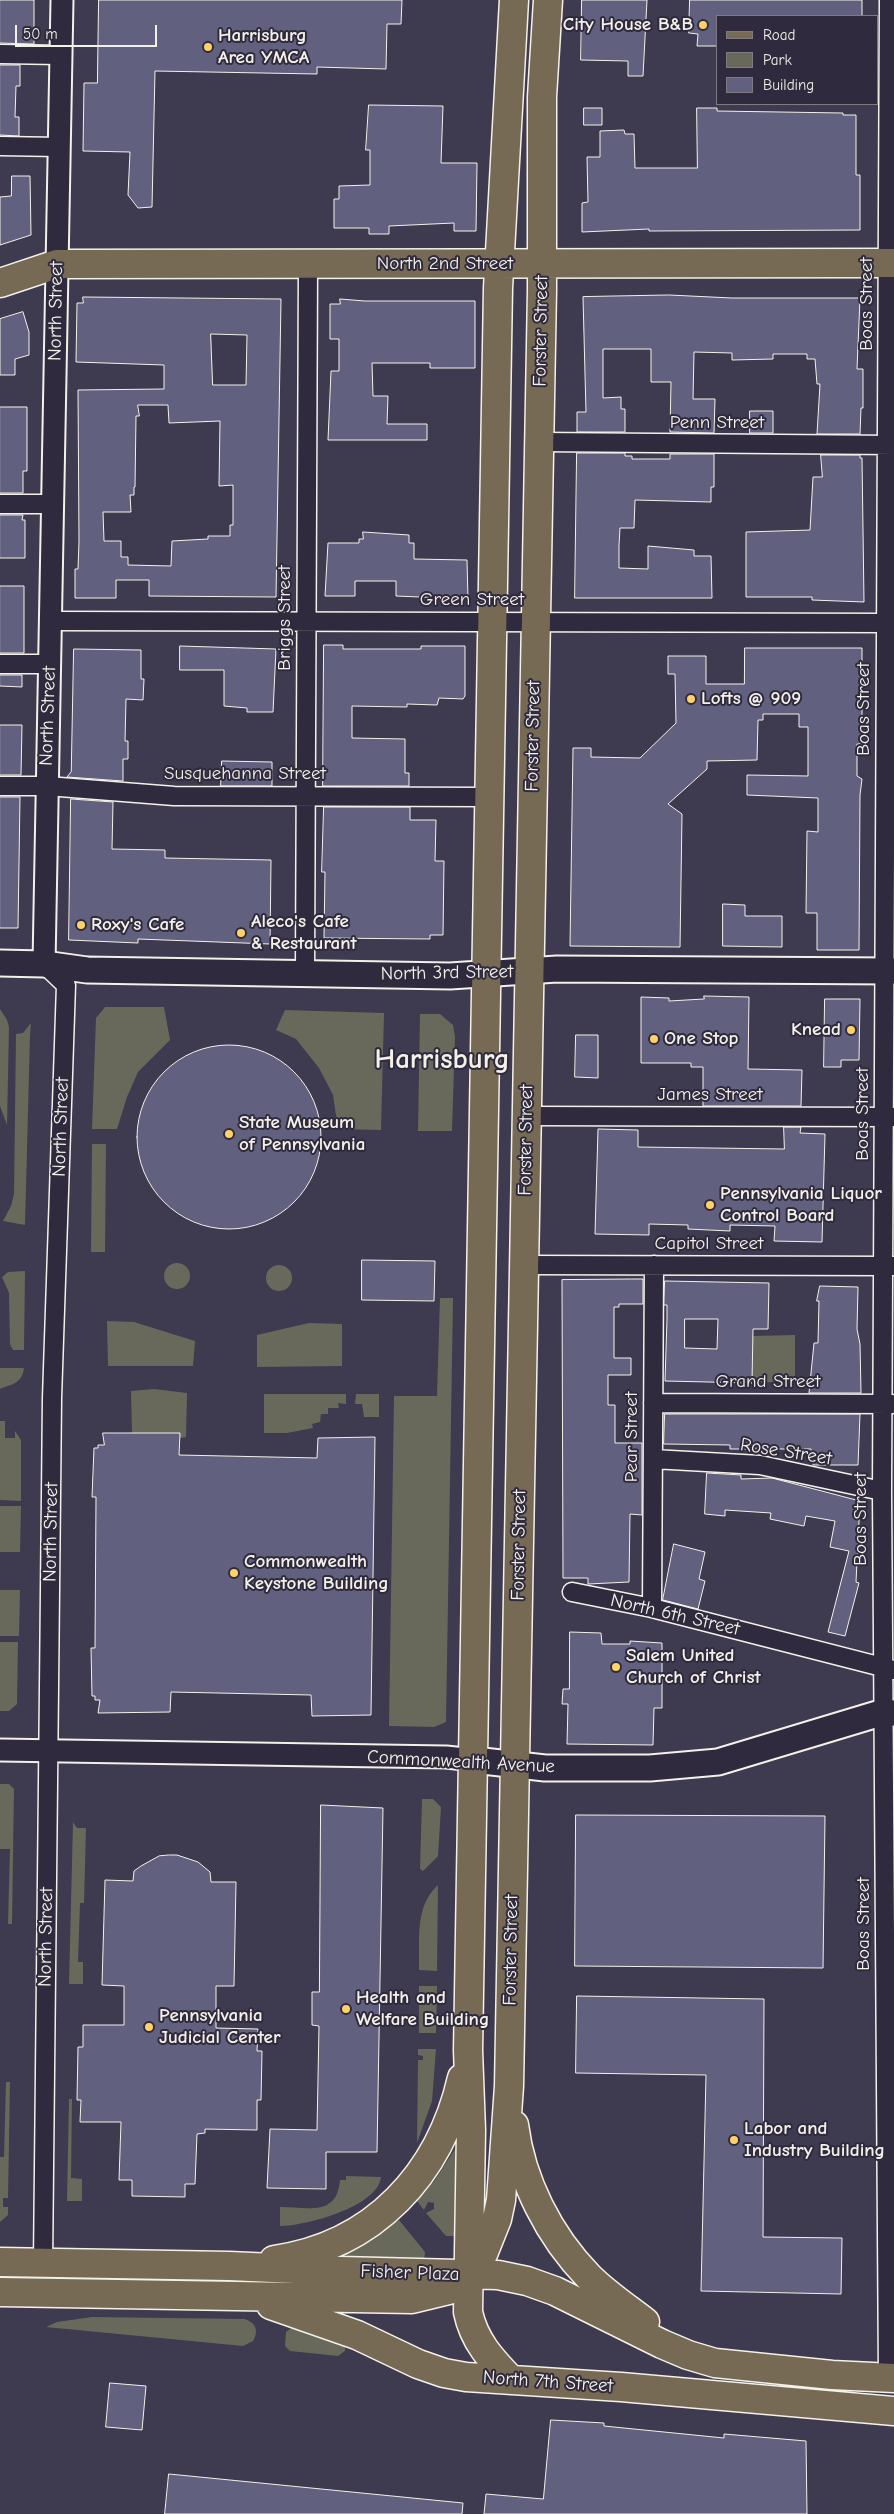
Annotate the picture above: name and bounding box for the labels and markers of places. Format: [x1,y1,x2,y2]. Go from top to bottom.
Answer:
place label: City House B&B [563,14,693,36]
marker: City House B&B [697,19,709,31]
place label: Harrisburg Area YMCA [218,25,309,69]
marker: Harrisburg Area YMCA [202,41,214,53]
place label: Lofts @ 909 [701,688,801,710]
marker: Lofts @ 909 [685,693,697,705]
place label: Aleco's Cafe & Restaurant [251,911,357,955]
place label: Roxy's Cafe [91,914,184,936]
marker: Roxy's Cafe [75,919,87,931]
marker: Aleco's Cafe & Restaurant [235,927,247,939]
place label: Knead [791,1019,841,1041]
marker: Knead [845,1024,857,1036]
place label: One Stop [664,1028,738,1050]
marker: One Stop [648,1033,660,1045]
place label: State Museum of Pennsylvania [239,1112,365,1156]
marker: State Museum of Pennsylvania [223,1128,235,1140]
place label: Pennsylvania Liquor Control Board [720,1183,882,1227]
marker: Pennsylvania Liquor Control Board [704,1199,716,1211]
place label: Commonwealth Keystone Building [244,1551,389,1595]
marker: Commonwealth Keystone Building [228,1567,240,1579]
place label: Salem United Church of Christ [626,1645,761,1689]
marker: Salem United Church of Christ [610,1661,622,1673]
place label: Health and Welfare Building [356,1987,489,2031]
marker: Health and Welfare Building [340,2003,352,2015]
place label: Pennsylvania Judicial Center [159,2005,281,2049]
marker: Pennsylvania Judicial Center [143,2021,155,2033]
place label: Labor and Industry Building [744,2118,885,2162]
marker: Labor and Industry Building [728,2134,740,2146]

